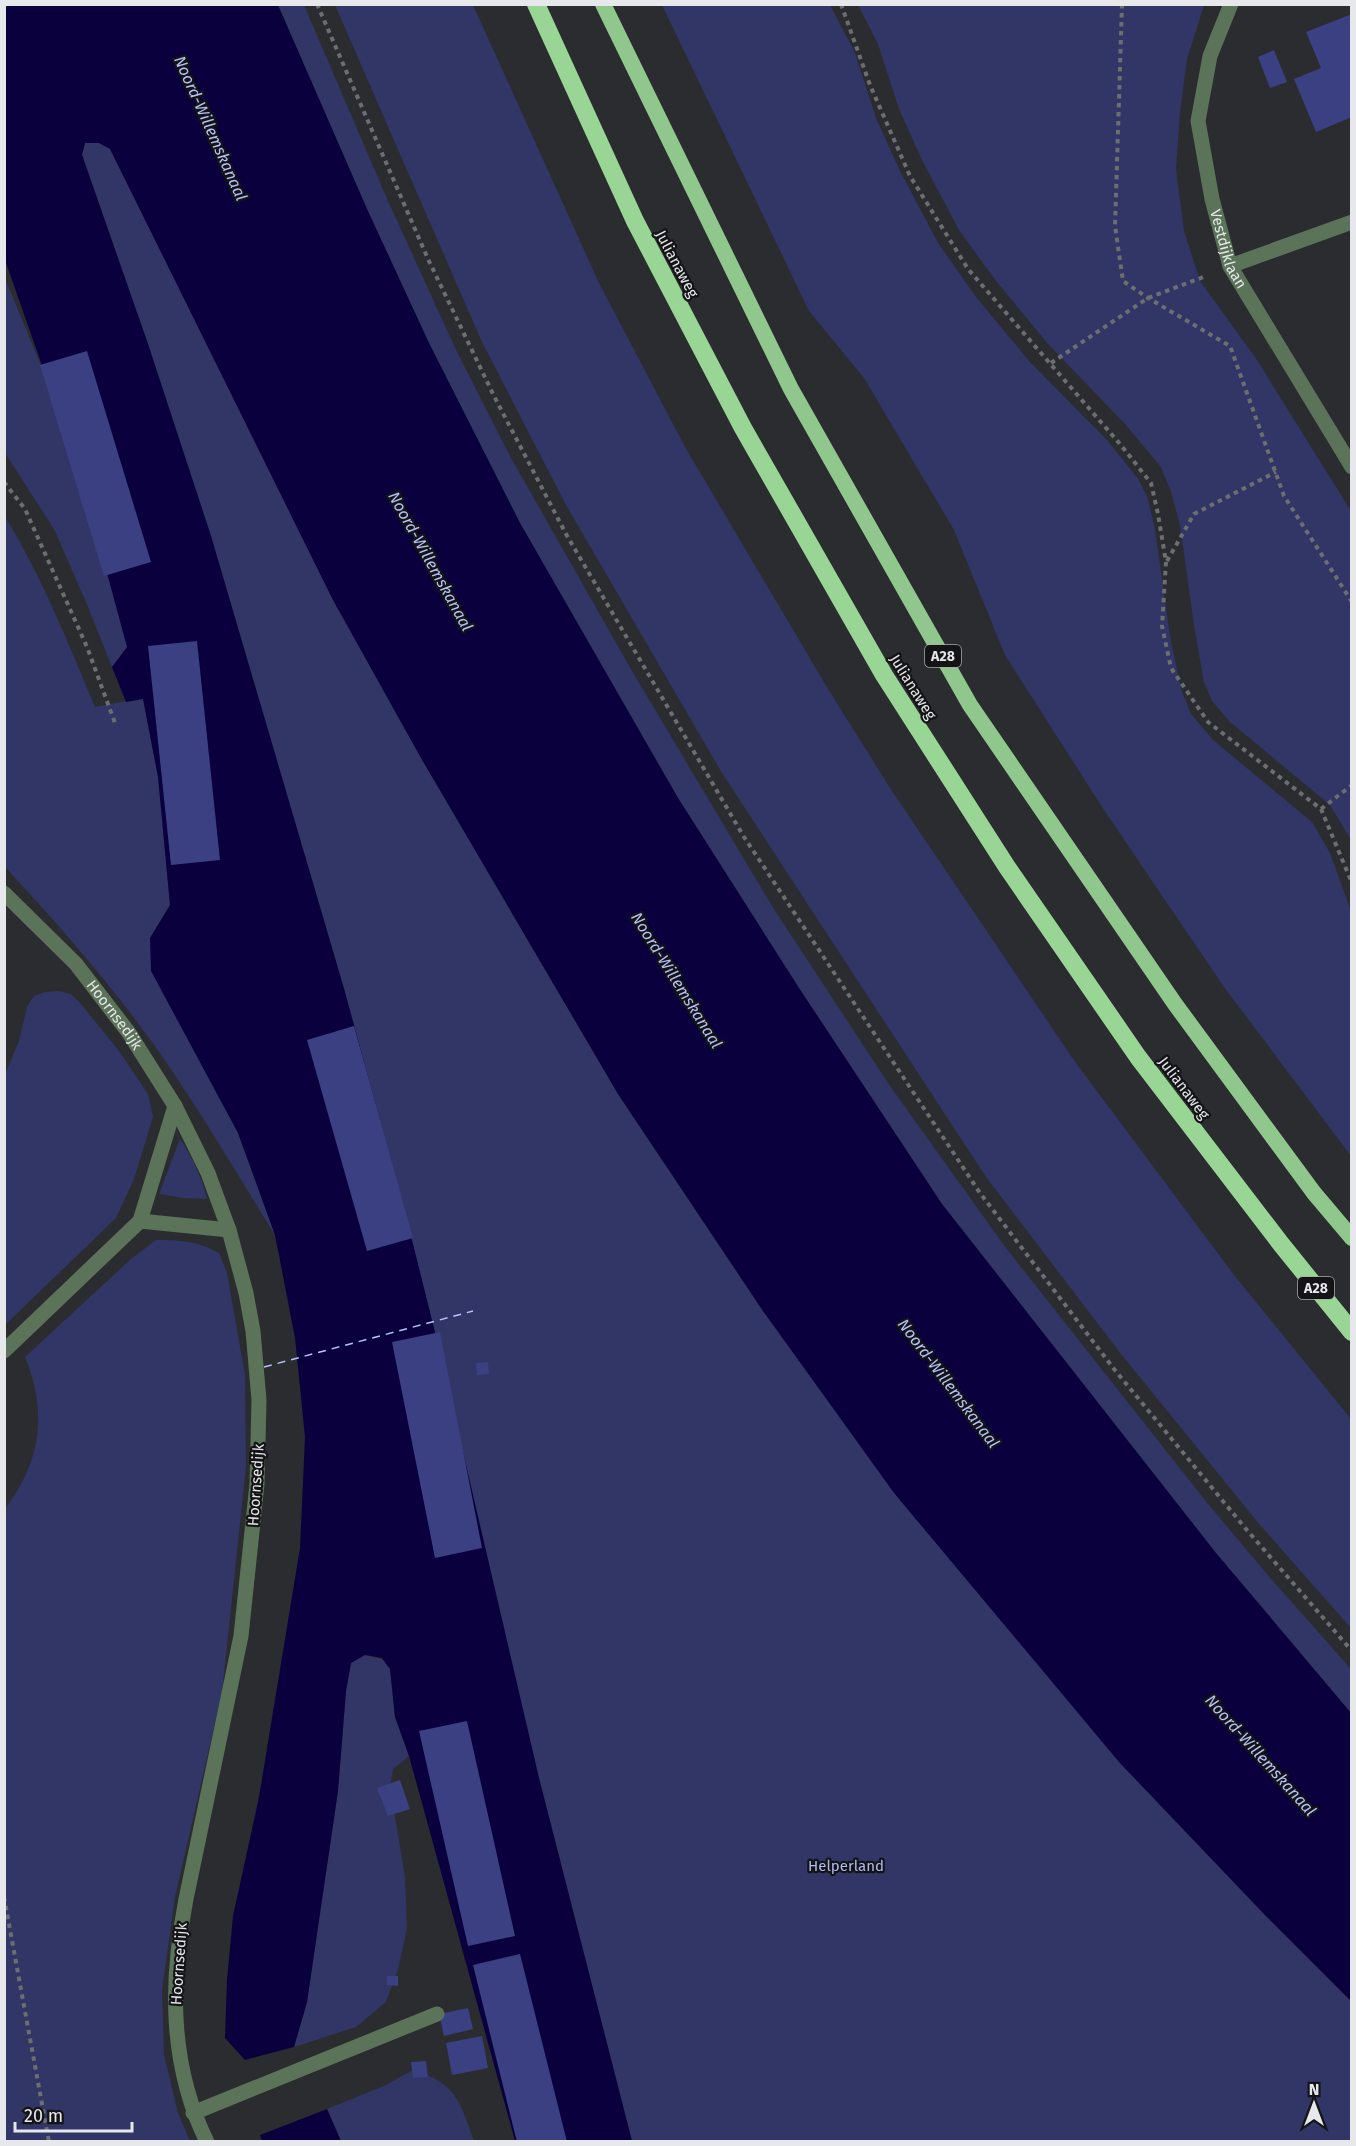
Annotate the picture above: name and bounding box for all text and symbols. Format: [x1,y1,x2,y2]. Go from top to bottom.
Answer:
water label: Noord-Willemskanaal [170,53,251,204]
street label: Vestdijklaan [1206,207,1250,292]
street label: Julianaweg [652,227,702,301]
water label: Noord-Willemskanaal [384,488,477,634]
road number: A28 [925,645,961,667]
street label: Julianaweg [886,651,940,723]
water label: Noord-Willemskanaal [627,909,726,1052]
street label: Hoornsedijk [83,976,146,1053]
street label: Julianaweg [1155,1053,1213,1123]
road number: A28 [1298,1277,1334,1299]
water label: Noord-Willemskanaal [894,1315,1003,1452]
street label: Hoornsedijk [244,1443,268,1527]
water label: Noord-Willemskanaal [1201,1691,1320,1820]
park label: Helperland [808,1857,884,1875]
street label: Hoornsedijk [167,1922,191,2006]
north arrow [1284,2074,1344,2134]
text: N [1309,2080,1319,2099]
scale bar [15,2095,132,2133]
text: 20 m [24,2105,63,2127]

